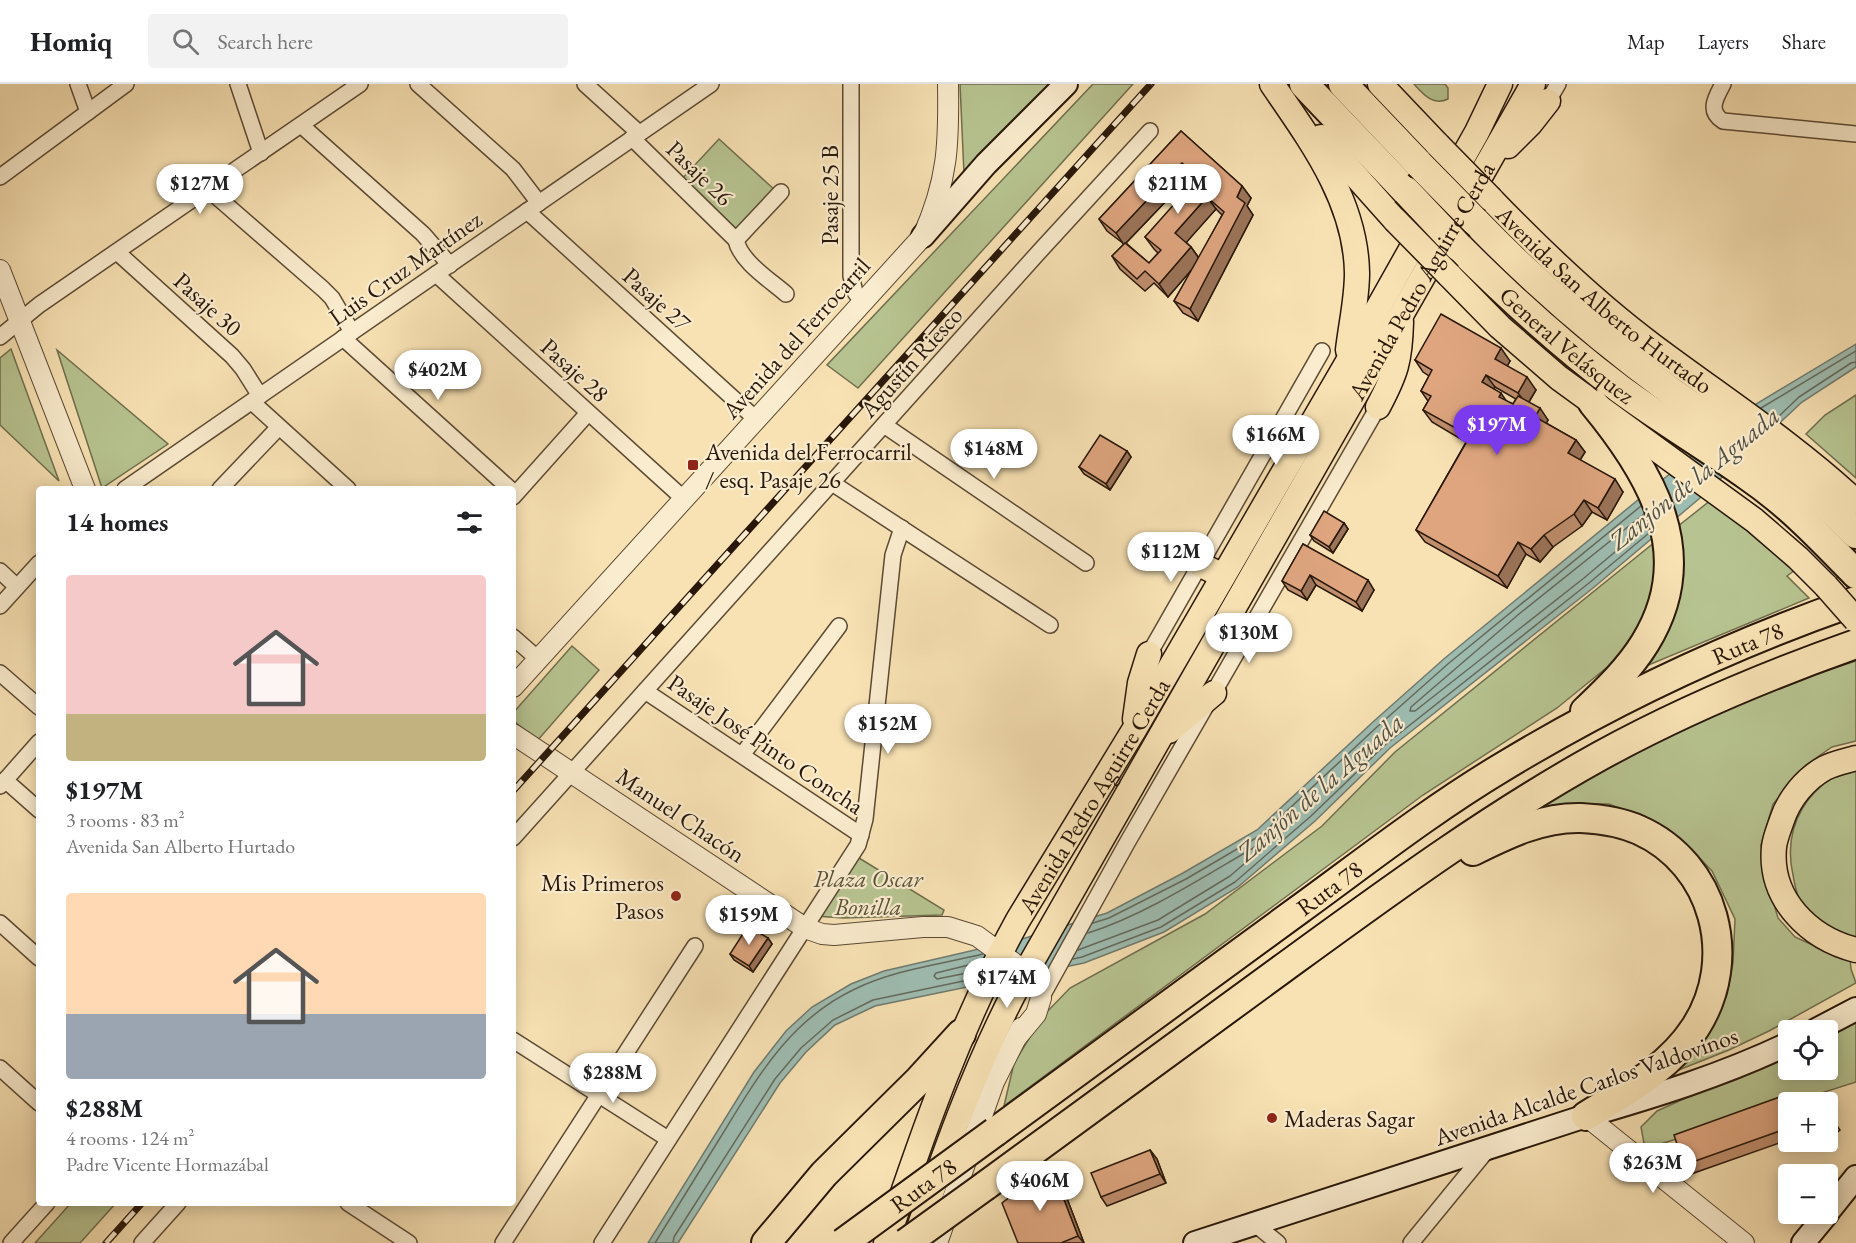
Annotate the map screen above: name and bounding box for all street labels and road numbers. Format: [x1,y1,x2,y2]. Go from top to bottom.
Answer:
street label: Pasaje 26 [660,134,740,212]
street label: Pasaje 25 B [814,145,845,245]
street label: Avenida Pedro Aguirre Cerda [1340,155,1501,406]
street label: Avenida San Alberto Hurtado [1489,198,1719,400]
street label: Luis Cruz Martínez [322,204,488,332]
street label: Avenida del Ferrocarril [715,251,877,426]
street label: Pasaje 27 [616,260,698,338]
street label: Pasaje 30 [167,265,249,343]
street label: General Velásquez [1493,279,1641,410]
street label: Agustín Riesco [852,300,969,425]
street label: Pasaje 28 [534,331,616,409]
street label: Ruta 78 [1707,614,1788,672]
street label: Pasaje José Pinto Concha [662,667,870,821]
street label: Avenida Pedro Aguirre Cerda [1010,672,1177,920]
street label: Manuel Chacón [611,761,752,870]
street label: Ruta 78 [1290,853,1368,922]
street label: Avenida Alcalde Carlos Valdovinos [1429,1019,1742,1153]
street label: Ruta 78 [884,1150,962,1219]

